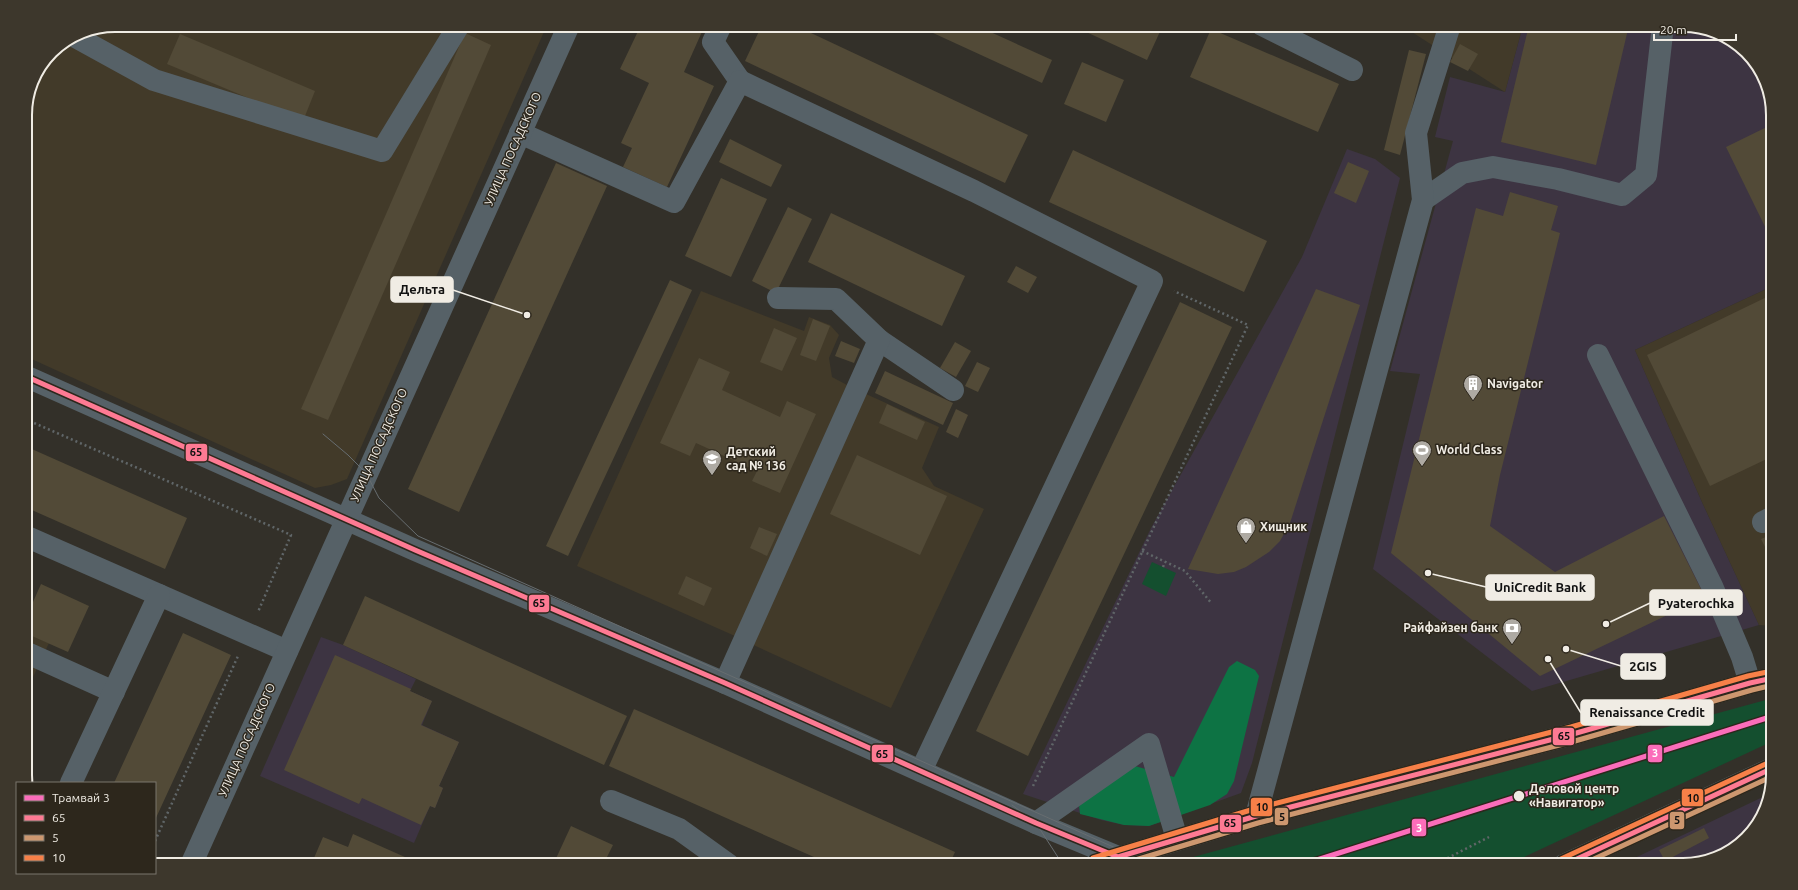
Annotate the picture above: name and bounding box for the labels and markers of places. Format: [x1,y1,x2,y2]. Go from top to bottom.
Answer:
callout: Дельта [391,277,453,302]
building icon: Navigator [1462,373,1484,401]
place label: Navigator [1487,377,1543,390]
sports icon: World Class [1411,439,1433,467]
place label: World Class [1436,443,1502,456]
place label: Детский сад № 136 [726,445,786,472]
school or university icon: Детский сад № 136 [701,448,723,476]
shop icon: Хищник [1235,516,1257,544]
place label: Хищник [1260,520,1307,533]
callout: UniCredit Bank [1486,575,1594,600]
callout: Pyaterochka [1650,590,1742,615]
bank icon: Райфайзен банк [1501,617,1523,645]
place label: Райфайзен банк [1403,621,1498,634]
callout: 2GIS [1621,654,1665,679]
callout: Renaissance Credit [1581,700,1713,725]
place label: Деловой центр «Навигатор» [1529,782,1619,809]
marker: Деловой центр «Навигатор» [1512,789,1526,803]

